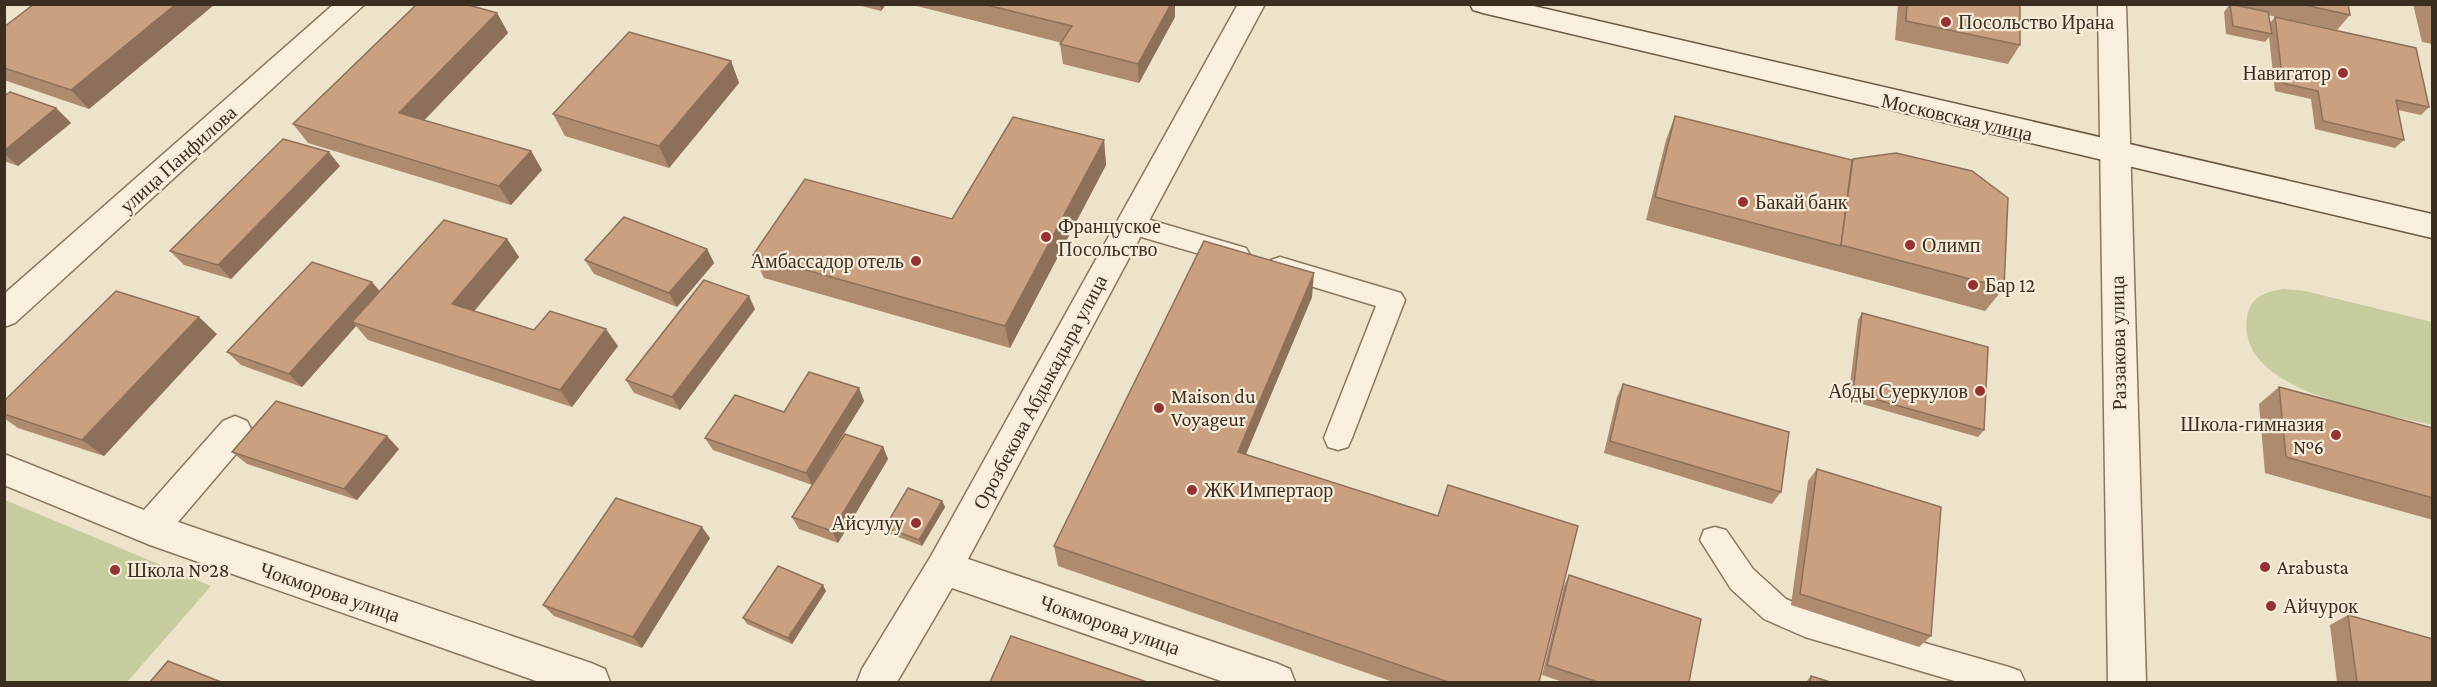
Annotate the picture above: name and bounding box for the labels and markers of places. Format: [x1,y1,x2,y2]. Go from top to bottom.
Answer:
place label: Посольство Ирана [1958,11,2114,34]
marker: Посольство Ирана [1939,15,1953,29]
place label: Навигатор [2242,62,2331,85]
marker: Навигатор [2336,66,2350,80]
place label: Бакай банк [1755,191,1848,213]
marker: Бакай банк [1736,195,1750,209]
place label: Француское Посольство [1058,215,1161,260]
marker: Француское Посольство [1039,230,1053,244]
place label: Олимп [1922,234,1981,256]
marker: Олимп [1903,238,1917,252]
place label: Амбассадор отель [751,250,904,273]
marker: Амбассадор отель [909,254,923,268]
place label: Бар 12 [1985,274,2035,297]
marker: Бар 12 [1966,278,1980,292]
place label: Абды Суеркулов [1828,380,1968,403]
marker: Абды Суеркулов [1973,384,1987,398]
place label: Maison du Voyageur [1171,385,1256,431]
marker: Maison du Voyageur [1152,401,1166,415]
place label: Школа-гимназия №6 [2180,413,2324,458]
marker: Школа-гимназия №6 [2329,428,2343,442]
place label: ЖК Импертаор [1204,479,1333,502]
marker: ЖК Импертаор [1185,483,1199,497]
place label: Айсулуу [831,512,904,535]
marker: Айсулуу [909,516,923,530]
place label: Arabusta [2277,556,2349,578]
place label: Школа №28 [127,559,230,581]
marker: Arabusta [2258,560,2272,574]
marker: Школа №28 [108,563,122,577]
place label: Айчурок [2283,595,2358,618]
marker: Айчурок [2264,599,2278,613]

